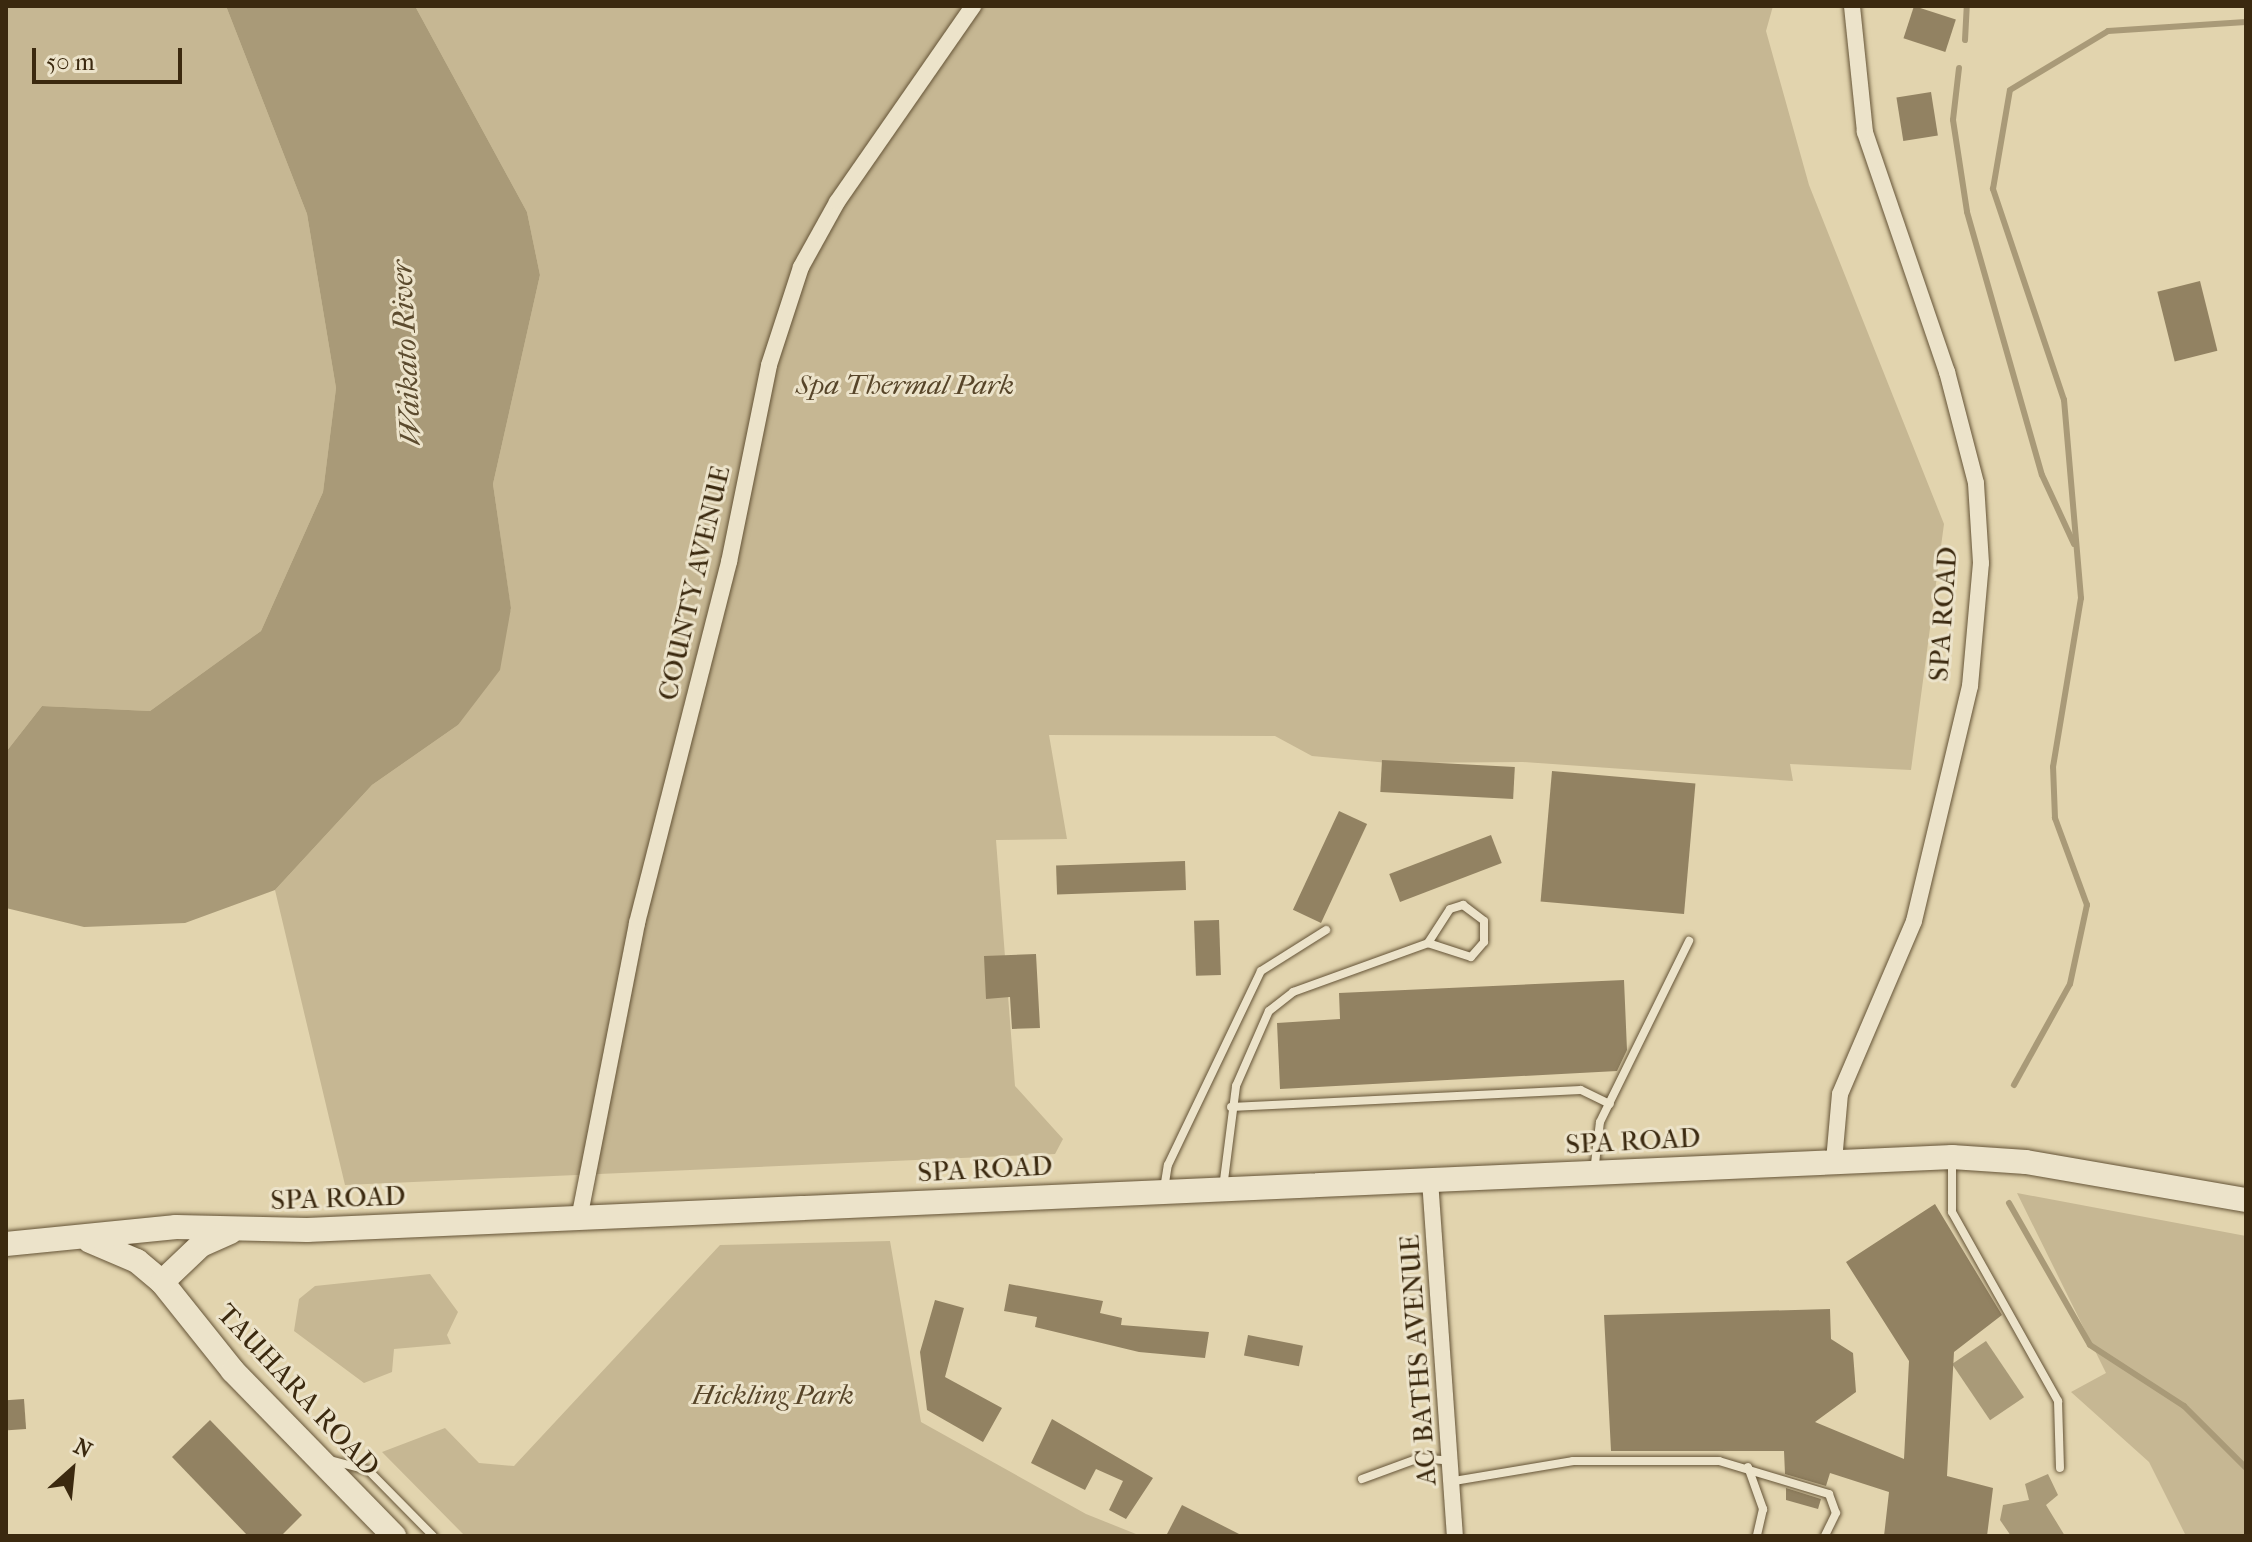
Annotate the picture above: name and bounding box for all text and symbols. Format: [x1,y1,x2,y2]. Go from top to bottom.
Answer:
scale bar [36,32,186,82]
text: 50 m [46,48,95,76]
water label: Waikato River [384,259,430,447]
park label: Spa Thermal Park [796,368,1014,402]
street label: COUNTY AVENUE [651,462,737,704]
street label: SPA ROAD [1922,545,1964,683]
street label: SPA ROAD [1565,1121,1701,1161]
street label: SPA ROAD [917,1149,1053,1189]
street label: SPA ROAD [270,1179,406,1217]
street label: AC BATHS AVENUE [1392,1233,1444,1487]
street label: TAUHARA ROAD [210,1297,386,1483]
park label: Hickling Park [692,1378,854,1412]
north arrow [32,1430,112,1510]
text: N [70,1433,96,1464]

